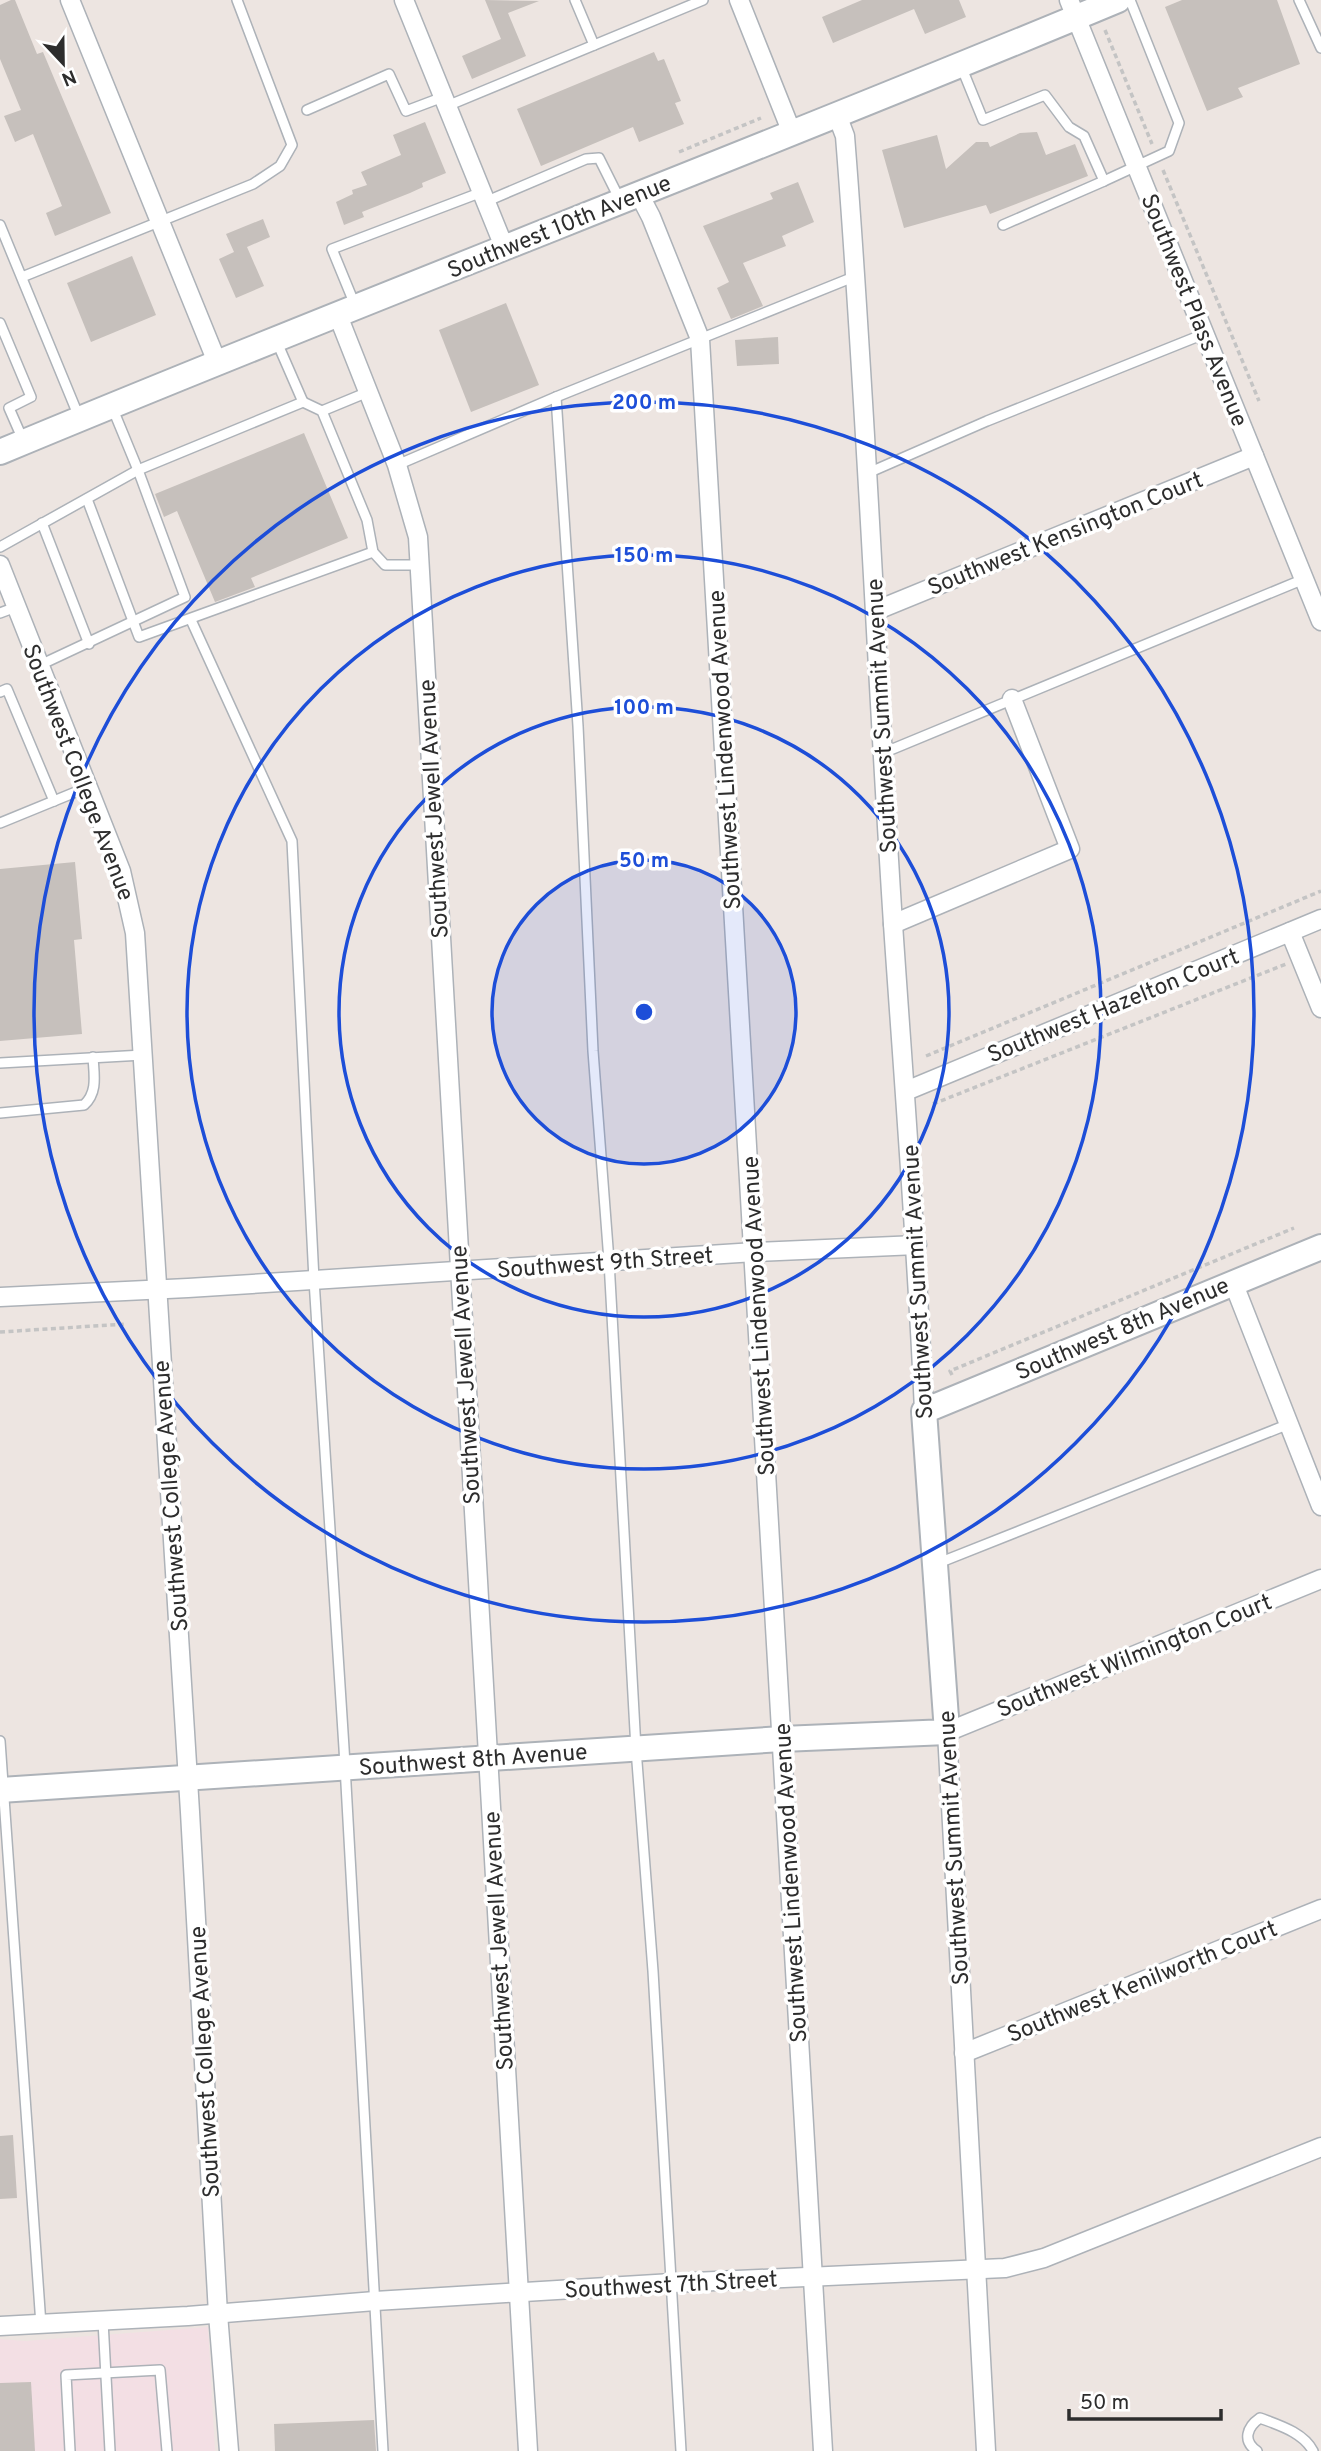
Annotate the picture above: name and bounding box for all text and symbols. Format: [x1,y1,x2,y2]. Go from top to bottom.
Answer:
north arrow [28,28,98,98]
text: N [58,63,79,91]
street label: Southwest 10th Avenue [444,170,676,287]
street label: Southwest Plass Avenue [1133,190,1253,432]
text: 200 m [612,390,676,417]
street label: Southwest Kensington Court [924,467,1208,604]
text: 150 m [615,543,673,570]
street label: Southwest Summit Avenue [862,578,905,854]
street label: Southwest Lindenwood Avenue [704,589,749,911]
street label: Southwest College Avenue [14,641,139,905]
street label: Southwest Jewell Avenue [414,678,457,939]
text: 100 m [614,695,674,722]
text: 50 m [619,848,669,875]
street label: Southwest Hazelton Court [984,944,1244,1071]
centre of rings [632,1000,656,1024]
street label: Southwest Summit Avenue [898,1144,941,1420]
street label: Southwest Lindenwood Avenue [738,1155,783,1477]
street label: Southwest 9th Street [496,1242,714,1287]
street label: Southwest Jewell Avenue [446,1244,489,1505]
street label: Southwest 8th Avenue [1012,1272,1234,1388]
street label: Southwest College Avenue [149,1359,196,1633]
street label: Southwest Wilmington Court [993,1589,1277,1726]
street label: Southwest Summit Avenue [934,1710,977,1986]
street label: Southwest Lindenwood Avenue [770,1722,815,2044]
street label: Southwest 8th Avenue [358,1739,589,1784]
street label: Southwest Jewell Avenue [479,1810,522,2071]
street label: Southwest Kenilworth Court [1004,1916,1282,2051]
street label: Southwest College Avenue [185,1925,228,2199]
street label: Southwest 7th Street [564,2266,778,2307]
scale bar [1069,2378,1221,2422]
text: 50 m [1080,2390,1129,2417]

